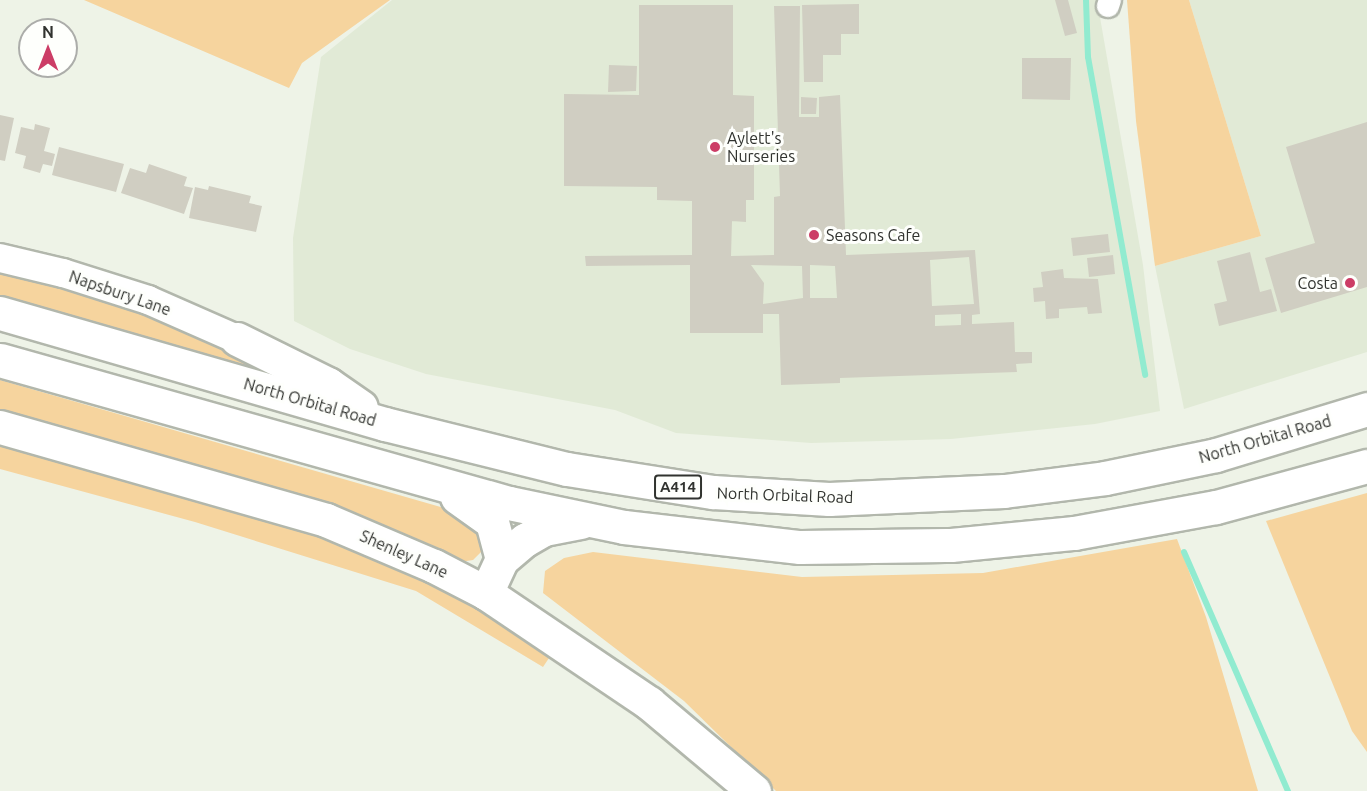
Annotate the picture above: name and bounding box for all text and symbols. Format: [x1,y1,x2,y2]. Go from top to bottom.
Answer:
north arrow [18,18,78,78]
text: N [42,23,54,41]
place label: Aylett's Nurseries [727,128,795,166]
marker: Aylett's Nurseries [708,140,722,154]
place label: Seasons Cafe [826,225,920,245]
marker: Seasons Cafe [807,228,821,242]
street label: Napsbury Lane [66,267,174,319]
place label: Costa [1297,273,1338,293]
marker: Costa [1343,276,1357,290]
street label: North Orbital Road [242,374,378,430]
street label: North Orbital Road [1197,411,1333,467]
road number: A414 [654,475,702,499]
street label: North Orbital Road [716,483,854,507]
street label: Shenley Lane [357,526,451,582]

